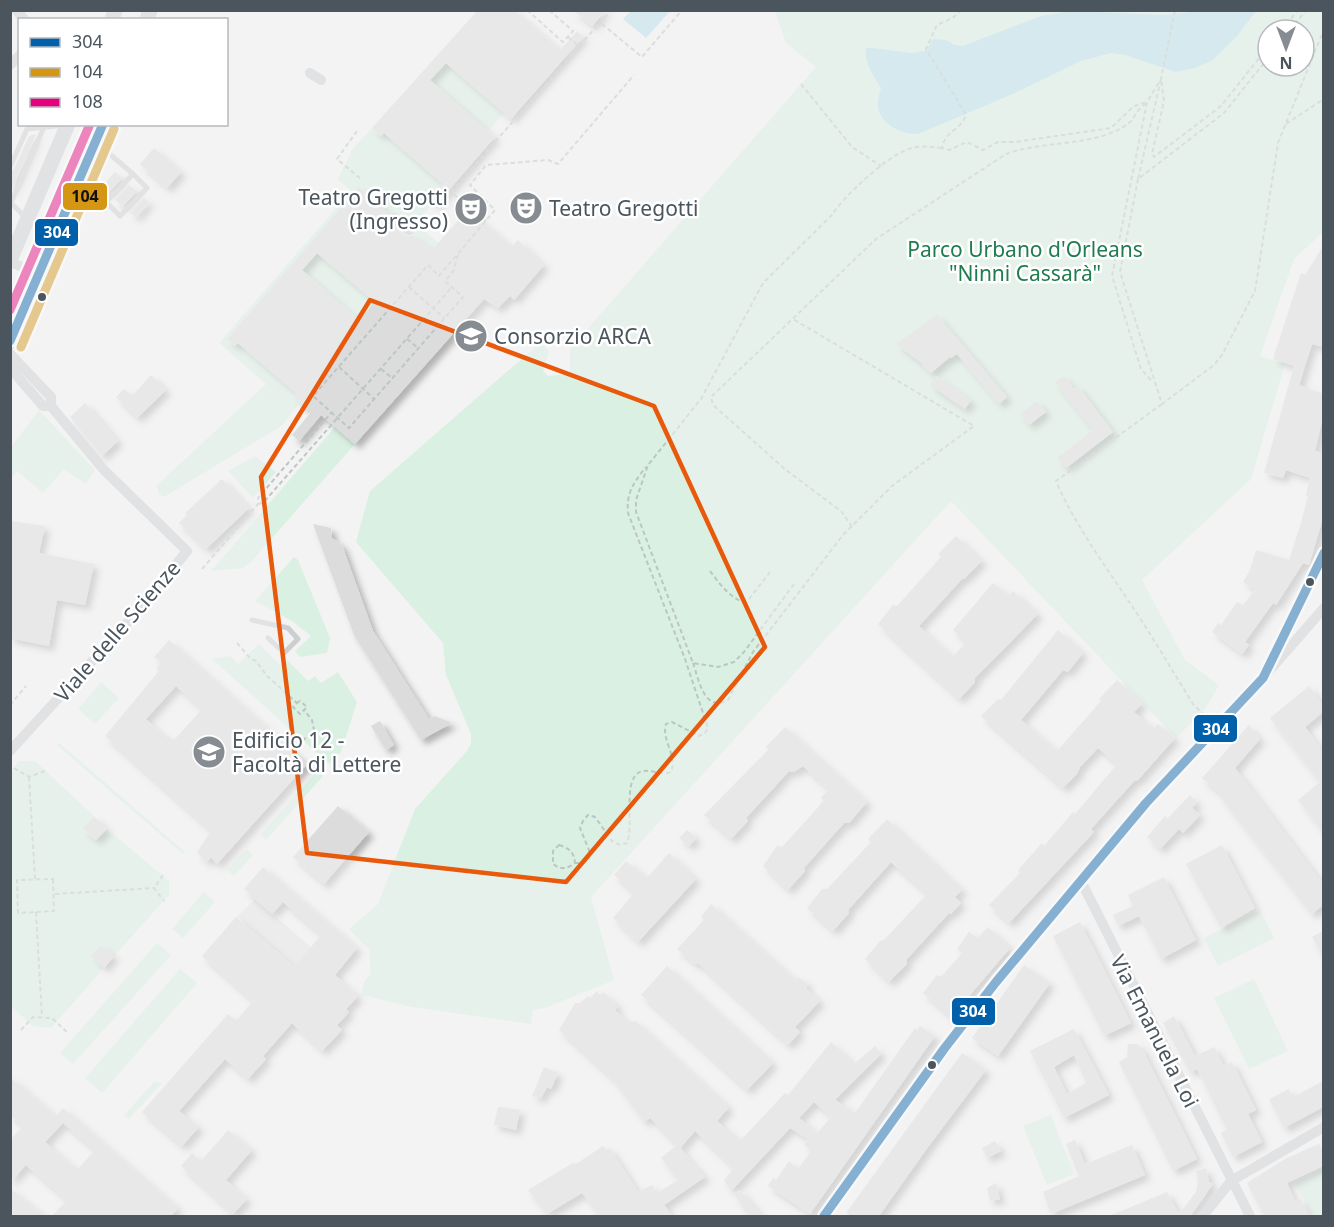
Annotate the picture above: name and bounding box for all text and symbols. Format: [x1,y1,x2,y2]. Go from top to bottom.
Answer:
legend [18,18,228,126]
north arrow [1256,18,1316,78]
text: 304 [72,29,103,53]
text: N [1279,52,1293,74]
text: 104 [72,59,103,83]
text: 108 [72,89,103,113]
line badge: 104 [62,182,108,211]
place label: Teatro Gregotti (Ingresso) [299,183,448,235]
text: 104 [71,185,99,207]
theatre icon: Teatro Gregotti [508,190,544,226]
theatre icon: Teatro Gregotti (Ingresso) [453,191,489,227]
place label: Teatro Gregotti [549,194,698,222]
line badge: 304 [34,218,79,247]
text: 304 [43,221,71,243]
park label: Parco Urbano d'Orleans "Ninni Cassarà" [907,235,1143,287]
unlabelled marker [36,291,48,303]
school or university icon: Consorzio ARCA [453,318,489,354]
place label: Consorzio ARCA [494,322,652,350]
street label: Viale delle Scienze [48,554,186,708]
unlabelled marker [1304,576,1316,588]
line badge: 304 [1193,714,1238,743]
text: 304 [1202,718,1230,740]
place label: Edificio 12 - Facoltà di Lettere [232,726,401,778]
school or university icon: Edificio 12 - Facoltà di Lettere [191,734,227,770]
street label: Via Emanuela Loi [1104,950,1206,1112]
line badge: 304 [951,997,996,1026]
text: 304 [959,1000,987,1022]
unlabelled marker [926,1059,938,1071]

